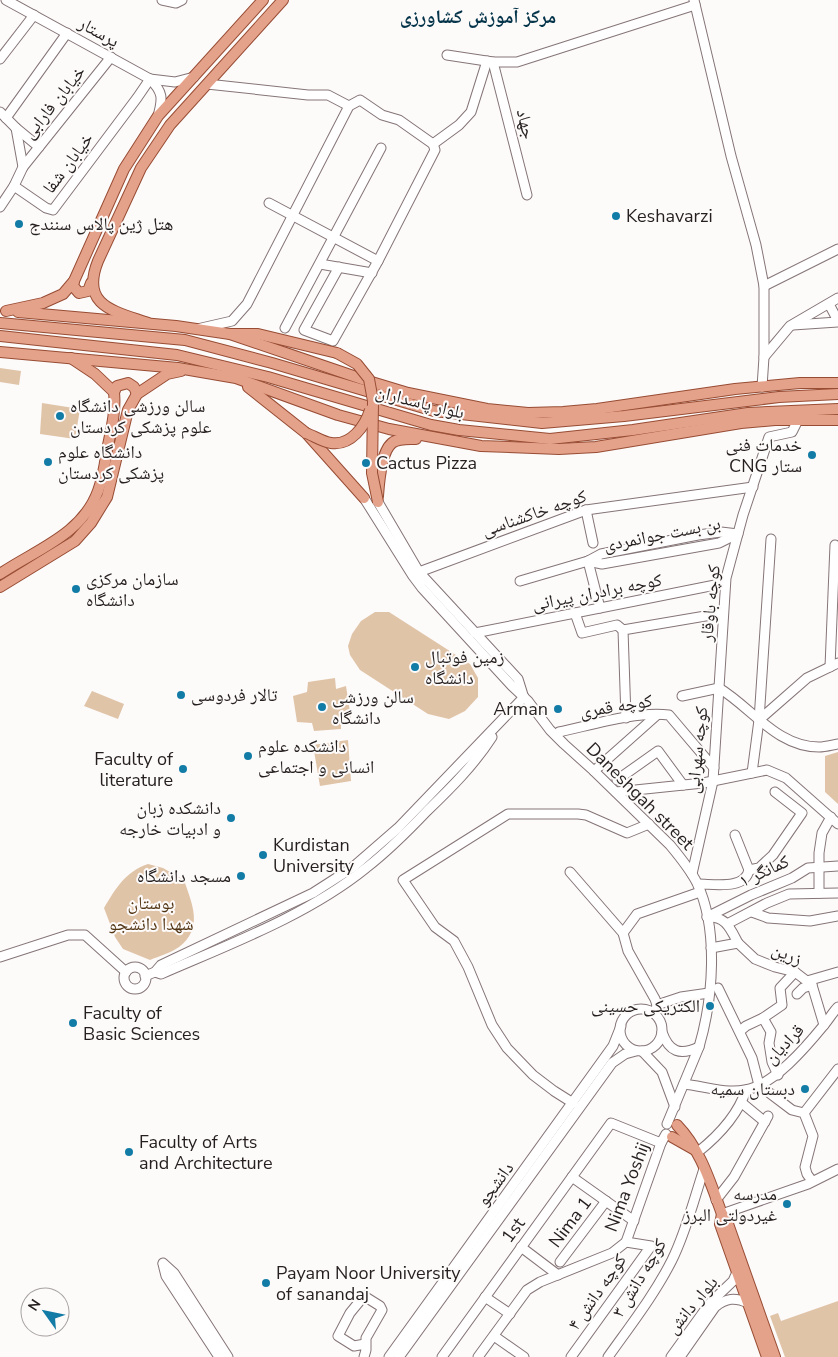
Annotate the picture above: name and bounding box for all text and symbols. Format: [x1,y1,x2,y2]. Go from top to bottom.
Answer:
district label: مرکز آموزش کشاورزی [400,4,556,30]
street label: پرستار [73,11,124,53]
street label: خیابان فارابی [17,60,91,144]
street label: جهاد [511,106,541,142]
street label: خیابان شفا [37,128,99,198]
place label: Keshavarzi [626,204,713,228]
marker: Keshavarzi [610,210,622,222]
place label: هتل ژین پالاس سنندج [29,212,173,236]
marker: هتل ژین پالاس سنندج [13,218,25,230]
street label: بلوار پاسداران [373,379,467,425]
place label: سالن ورزشی دانشگاه علوم پزشکی کردستان [70,394,212,439]
marker: سالن ورزشی دانشگاه علوم پزشکی کردستان [54,410,66,422]
place label: خدمات فنی‌ CNG ستار [726,433,802,478]
place label: دانشگاه علوم پزشکی کردستان [58,440,164,485]
marker: خدمات فنی‌ CNG ستار [806,449,818,461]
place label: Cactus Pizza [376,451,477,475]
marker: دانشگاه علوم پزشکی کردستان [42,456,54,468]
marker: Cactus Pizza [360,457,372,469]
street label: کوچه خاکشناسی [478,484,590,542]
street label: بن بست جوانمردی [601,511,723,557]
street label: کوچه باوقار [694,563,726,644]
place label: سازمان مرکزی دانشگاه [86,567,179,612]
street label: کوچه برادران پیرانی [530,568,665,616]
marker: سازمان مرکزی دانشگاه [70,583,82,595]
place label: زمین فوتبال دانشگاه [425,645,505,690]
marker: زمین فوتبال دانشگاه [409,661,421,673]
place label: تالار فردوسی [191,683,278,707]
place label: سالن ورزشی دانشگاه [332,685,414,730]
street label: کوچه قمری [578,688,655,724]
marker: تالار فردوسی [175,689,187,701]
place label: Arman [493,697,548,721]
marker: سالن ورزشی دانشگاه [316,701,328,713]
marker: Arman [552,703,564,715]
street label: کوچه سهرابی [680,705,714,795]
place label: دانشکده علوم انسانی و اجتماعی [258,734,374,779]
street label: Daneshgah street [581,737,700,856]
place label: Faculty of literature [94,747,174,792]
marker: دانشکده علوم انسانی و اجتماعی [242,750,254,762]
marker: Faculty of literature [177,763,189,775]
place label: دانشکده زبان و ادبیات خارجه [119,796,221,841]
marker: دانشکده زبان و ادبیات خارجه [225,812,237,824]
place label: Kurdistan University [273,833,355,878]
marker: Kurdistan University [257,849,269,861]
street label: کمانگر ۱ [735,849,793,893]
place label: مسجد دانشگاه [137,864,231,888]
marker: مسجد دانشگاه [235,870,247,882]
park label: بوستان شهدا دانشجو [108,891,194,936]
street label: زرین [768,937,806,971]
place label: الکتریکی حسینی [591,994,700,1018]
marker: الکتریکی حسینی [704,1000,716,1012]
place label: Faculty of Basic Sciences [83,1001,200,1046]
marker: Faculty of Basic Sciences [67,1017,79,1029]
street label: قرادیان [759,1018,809,1070]
place label: دبستان سمیه [711,1077,795,1101]
marker: دبستان سمیه [799,1083,811,1095]
place label: Faculty of Arts and Architecture [139,1130,273,1175]
street label: Nima Yoshij [599,1139,655,1235]
marker: Faculty of Arts and Architecture [123,1146,135,1158]
street label: دانشجو [471,1157,519,1211]
place label: مدرسه غیردولتی البرز [682,1182,777,1227]
street label: Nima 1 [543,1192,597,1252]
marker: مدرسه غیردولتی البرز [781,1198,793,1210]
street label: 1st [496,1212,531,1247]
street label: کوچه دانش ۳ [606,1234,672,1322]
street label: کوچه دانش ۴ [562,1249,632,1335]
place label: Payam Noor University of sanandaj [276,1261,461,1306]
street label: بلوار دانش [661,1271,723,1339]
marker: Payam Noor University of sanandaj [260,1277,272,1289]
north arrow [20,1287,70,1337]
text: N [24,1296,45,1315]

